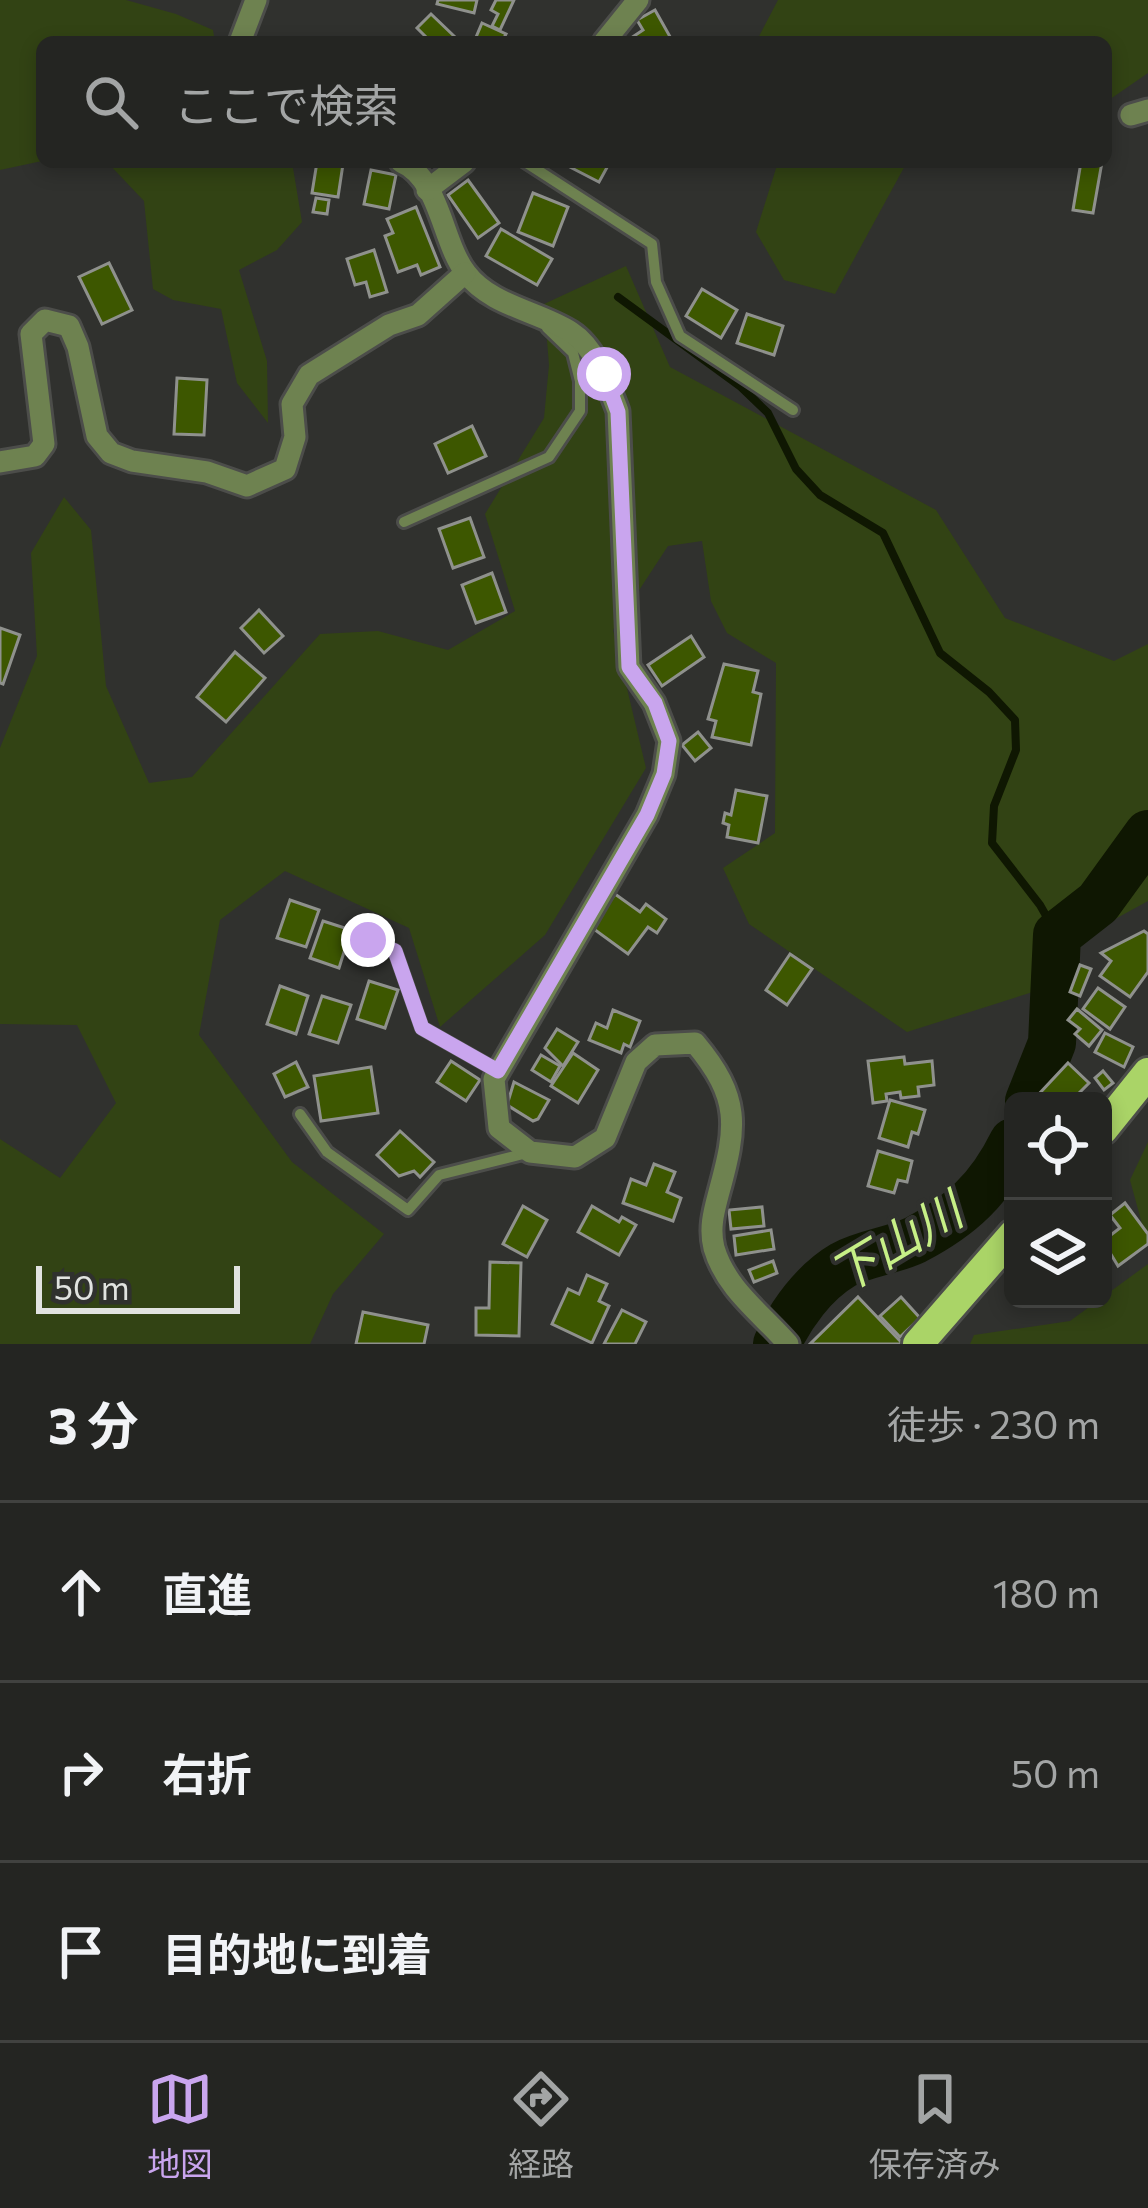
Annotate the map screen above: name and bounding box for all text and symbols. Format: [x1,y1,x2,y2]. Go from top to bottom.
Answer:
search box [36,36,1112,168]
icon: search [78,69,144,135]
text: ここで検索 [174,76,399,131]
route start [577,347,631,401]
route end [341,913,395,967]
map controls [1004,1092,1112,1308]
button: locate [1004,1092,1112,1200]
water label: 下山川 [818,1176,976,1303]
button: layers [1004,1200,1112,1308]
scale bar [36,1260,240,1313]
text: 50 m [54,1266,130,1307]
text: 3 分 [48,1392,138,1455]
text: 徒歩 · 230 m [887,1399,1100,1447]
icon: ahead [48,1559,114,1625]
text: 直進 [162,1565,252,1620]
text: 180 m [993,1568,1100,1616]
icon: right [48,1739,114,1805]
text: 右折 [162,1745,252,1800]
text: 50 m [1011,1748,1100,1796]
icon: arrive [48,1919,114,1985]
text: 目的地に到着 [162,1925,432,1980]
tab: 地図 [147,2066,213,2186]
tab: 経路 [508,2066,574,2186]
tab: 保存済み [869,2066,1001,2186]

